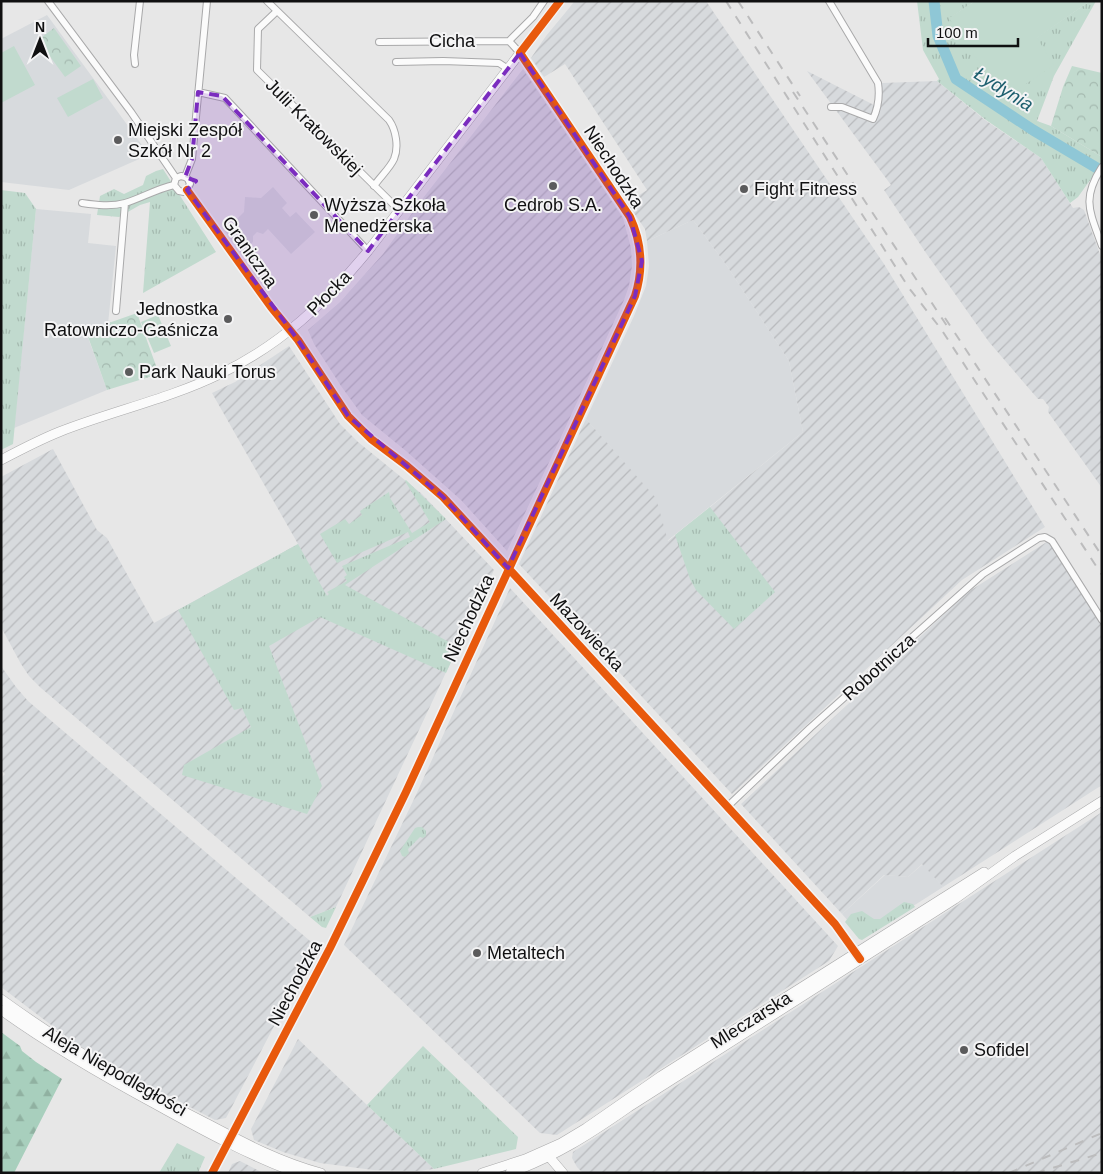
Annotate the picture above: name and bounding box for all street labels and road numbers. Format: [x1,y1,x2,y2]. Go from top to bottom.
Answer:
street label: Cicha [429,31,476,51]
street label: Julii Kratowskiej [262,75,366,179]
street label: Niechodzka [580,122,649,213]
street label: Graniczna [218,213,282,292]
street label: Płocka [303,266,356,319]
street label: Niechodzka [440,570,498,665]
street label: Mazowiecka [546,589,629,676]
street label: Robotnicza [839,629,920,705]
street label: Niechodzka [264,936,326,1029]
street label: Mleczarska [707,987,796,1053]
street label: Aleja Niepodległości [40,1022,190,1120]

